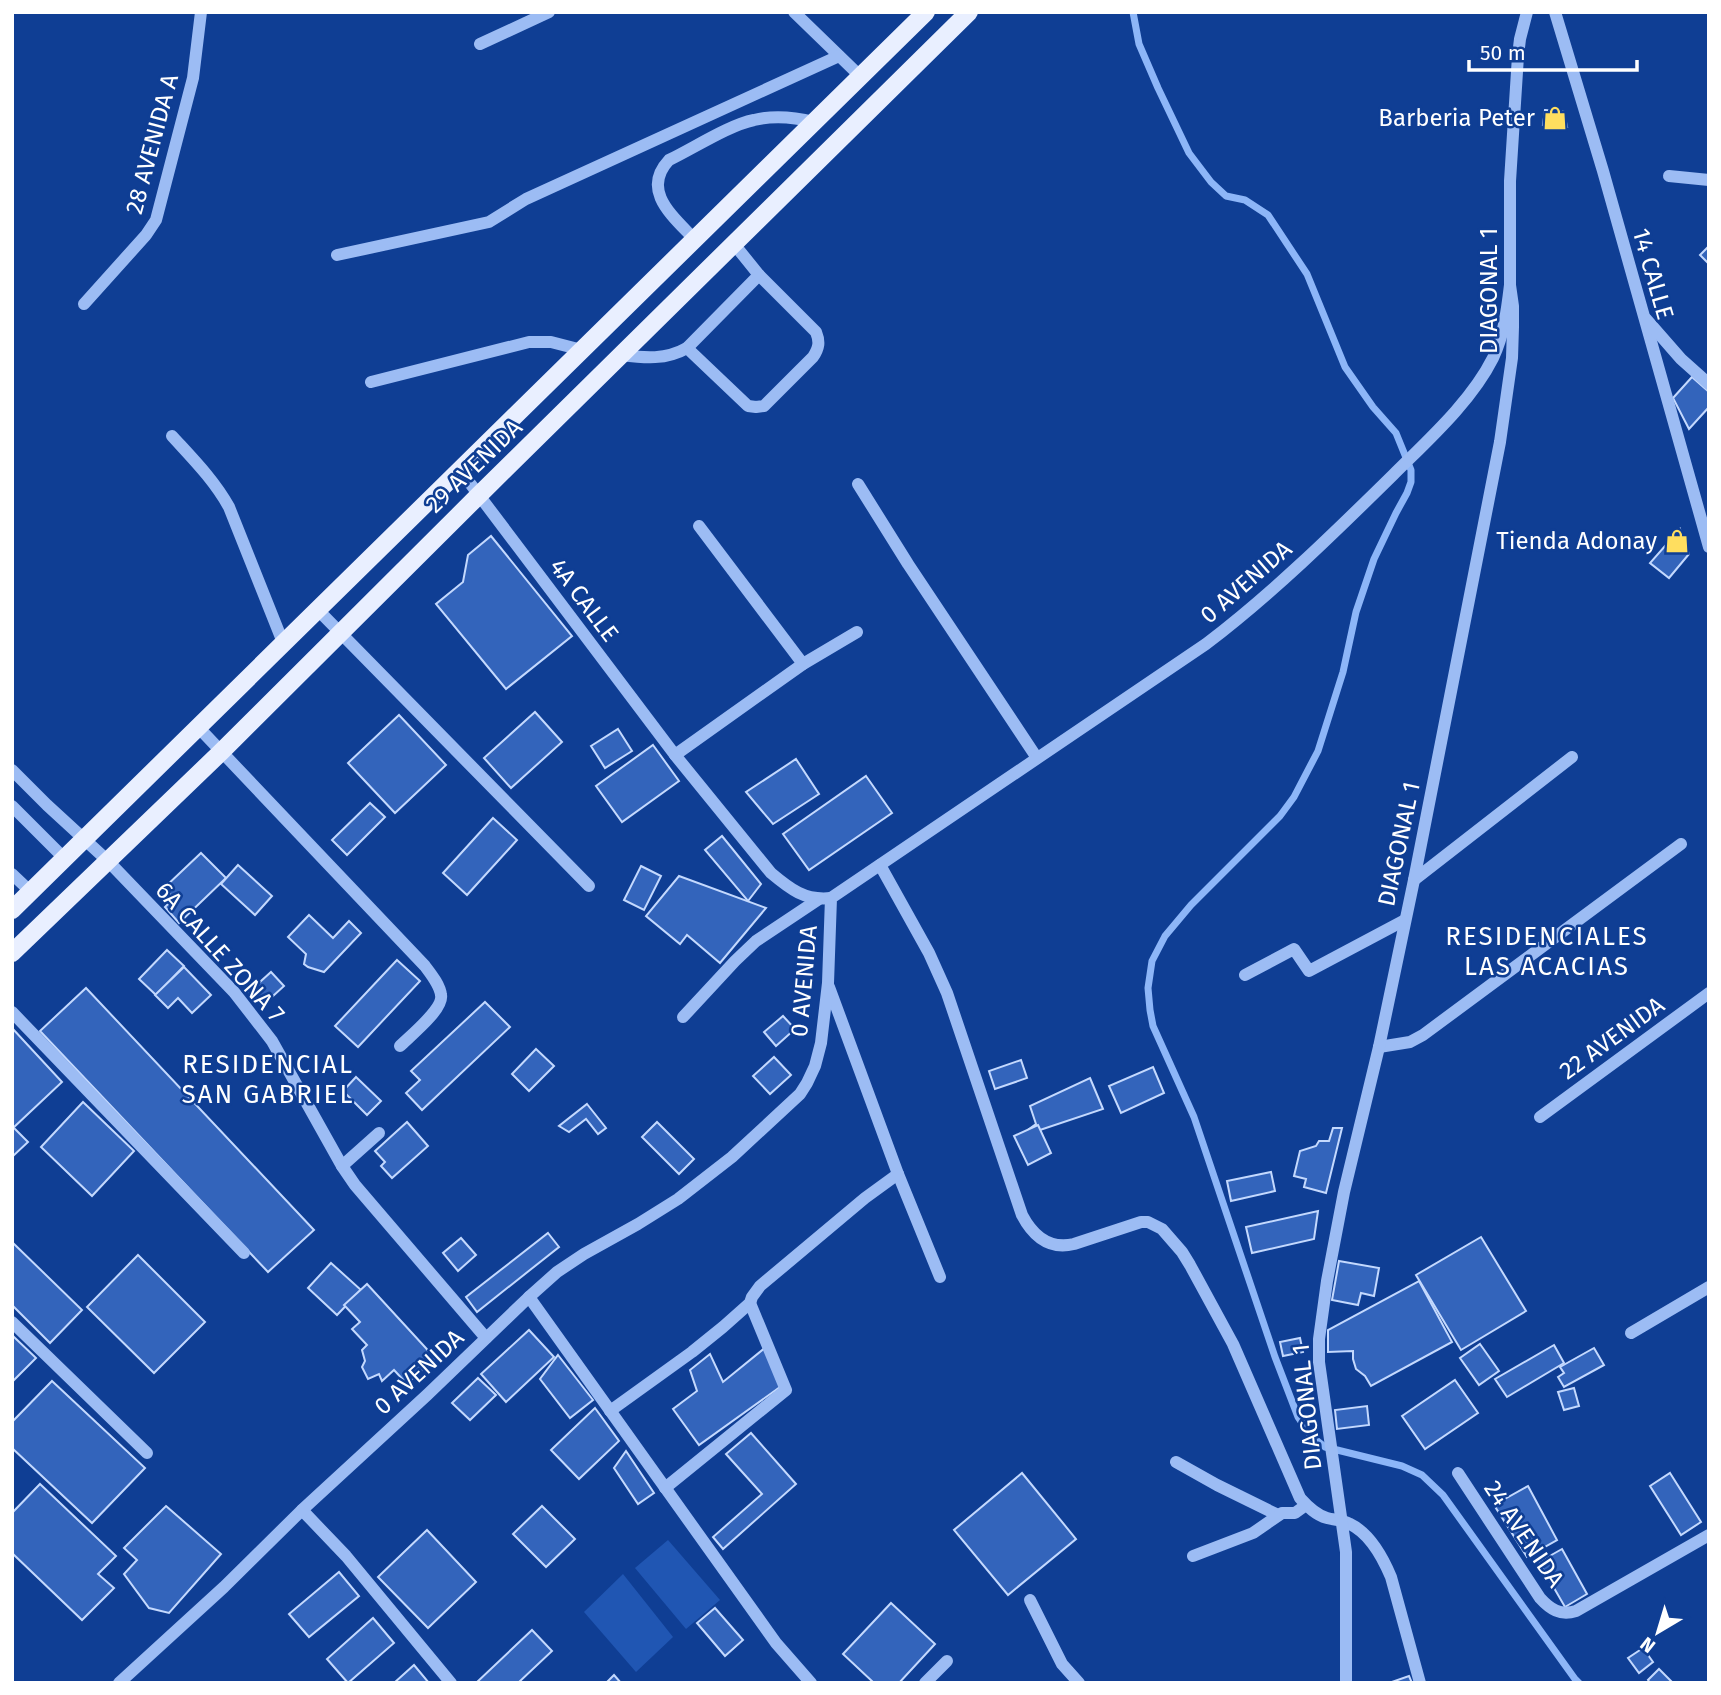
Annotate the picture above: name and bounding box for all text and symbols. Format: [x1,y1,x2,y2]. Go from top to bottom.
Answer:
scale bar [1469,28,1637,72]
text: 50 m [1480,40,1526,66]
street label: 28 AVENIDA A [120,71,184,217]
place label: Barberia Peter [1378,104,1536,132]
shop icon: Barberia Peter [1541,104,1569,132]
street label: 14 CALLE [1627,225,1679,323]
street label: DIAGONAL 1 [1475,228,1503,354]
street label: 29 AVENIDA [420,413,528,519]
place label: Tienda Adonay [1496,527,1657,555]
shop icon: Tienda Adonay [1663,527,1691,555]
street label: 0 AVENIDA [1195,535,1298,629]
street label: 4A CALLE [544,553,624,647]
street label: DIAGONAL 1 [1372,779,1426,909]
street label: 6A CALLE ZONA 7 [150,876,290,1028]
district label: RESIDENCIALES LAS ACACIAS [1445,921,1649,982]
street label: 0 AVENIDA [785,924,823,1038]
street label: 22 AVENIDA [1554,991,1670,1085]
district label: RESIDENCIAL SAN GABRIEL [182,1049,354,1110]
street label: 0 AVENIDA [369,1323,470,1420]
street label: DIAGONAL 1 [1286,1343,1328,1471]
street label: 24 AVENIDA [1478,1475,1570,1593]
north arrow [1623,1597,1693,1667]
text: N [1636,1632,1660,1658]

